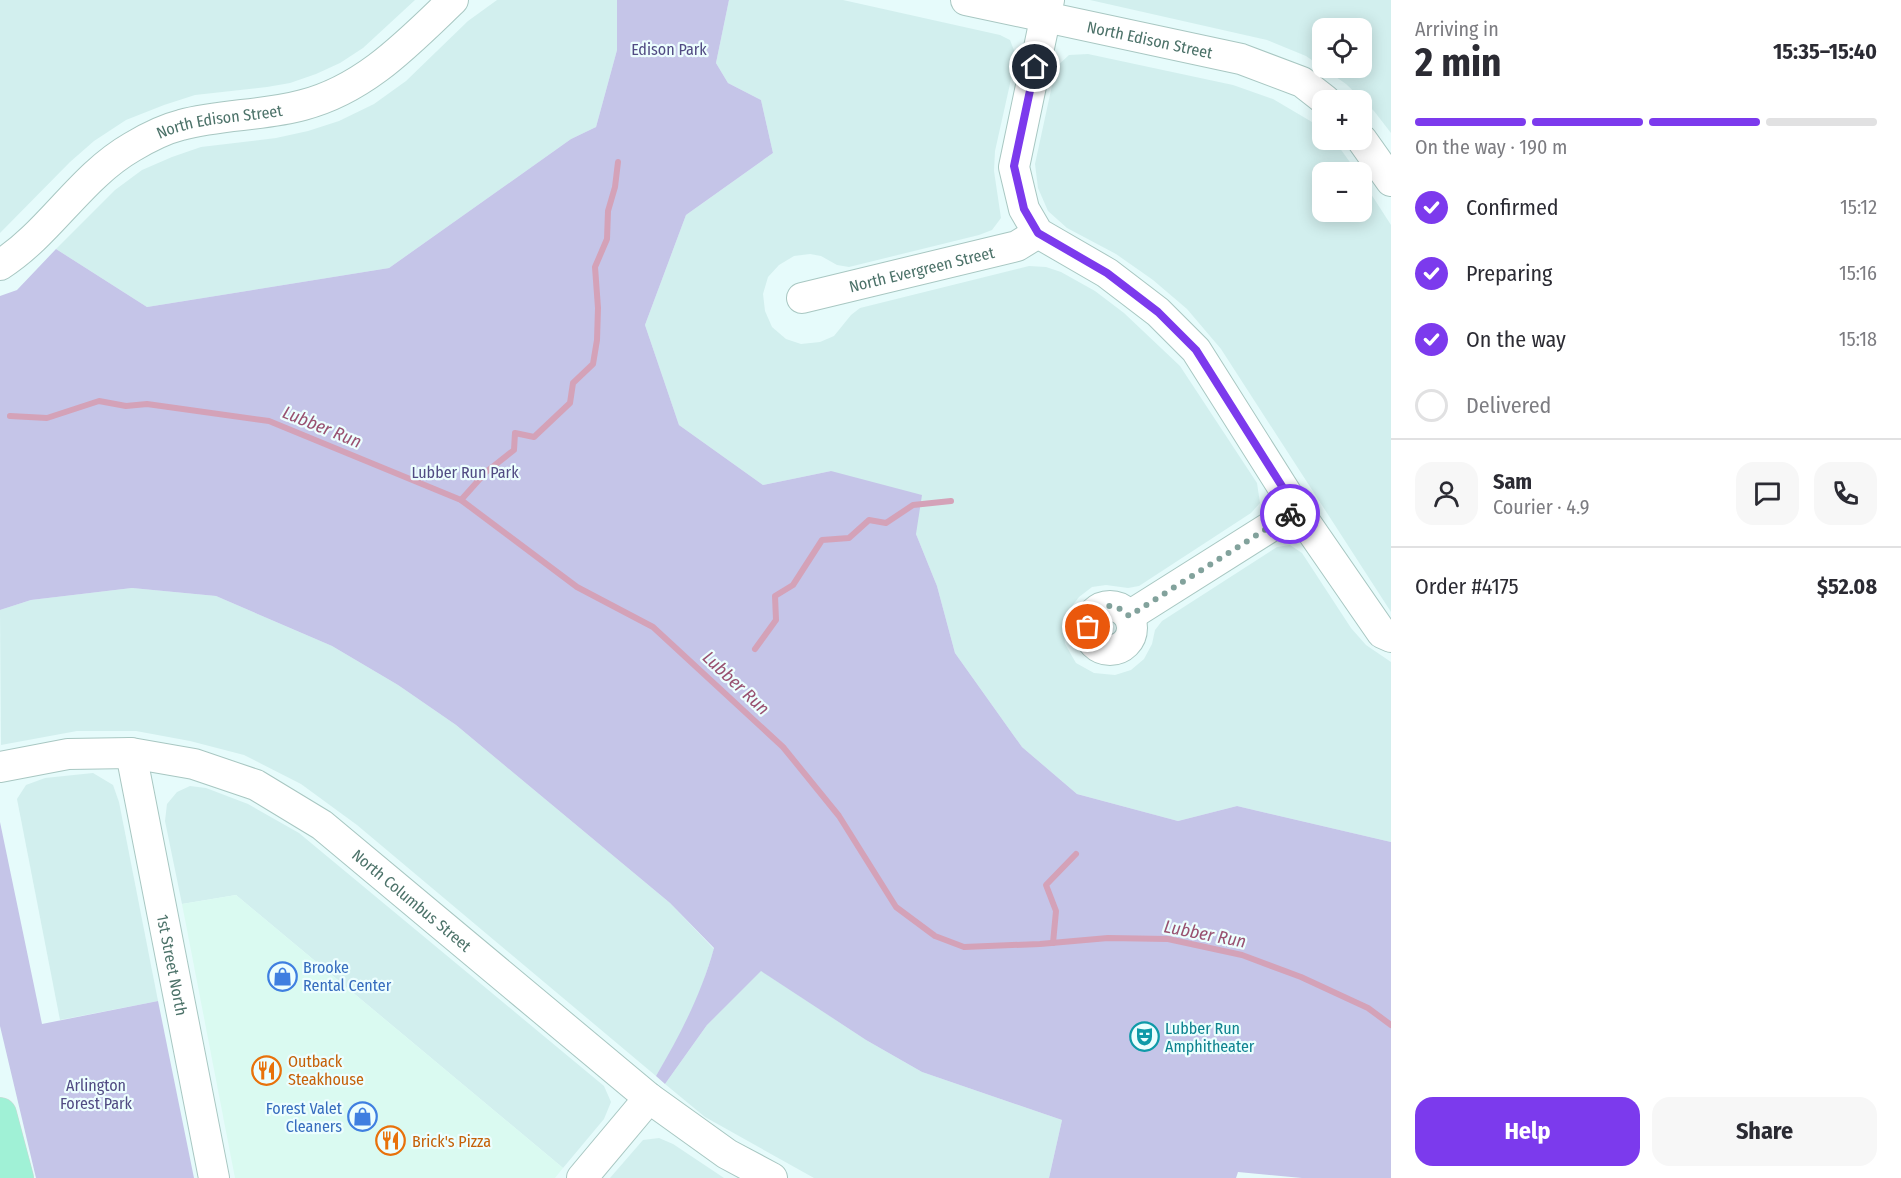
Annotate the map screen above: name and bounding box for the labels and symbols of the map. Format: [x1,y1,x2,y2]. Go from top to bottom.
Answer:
street label: North Edison Street [1085,17,1215,63]
park label: Edison Park [631,40,707,59]
pin [1009,41,1060,92]
street label: North Edison Street [154,101,285,143]
street label: North Evergreen Street [847,243,997,296]
water label: Lubber Run [279,401,365,453]
park label: Lubber Run Park [411,463,519,482]
courier [1260,484,1320,544]
pin [1062,601,1113,652]
water label: Lubber Run [698,647,774,719]
street label: North Columbus Street [348,845,476,956]
street label: 1st Street North [153,913,191,1017]
water label: Lubber Run [1162,915,1248,953]
place label: Brooke Rental Center [303,958,392,995]
shop icon: Brooke Rental Center [266,960,298,992]
place label: Lubber Run Amphitheater [1165,1019,1255,1056]
theatre icon: Lubber Run Amphitheater [1128,1021,1160,1053]
place label: Outback Steakhouse [288,1052,364,1089]
restaurant icon: Outback Steakhouse [251,1054,283,1086]
park label: Arlington Forest Park [60,1076,133,1113]
place label: Forest Valet Cleaners [266,1099,343,1136]
shop icon: Forest Valet Cleaners [347,1101,379,1133]
restaurant icon: Brick's Pizza [375,1125,407,1157]
place label: Brick's Pizza [412,1132,491,1151]

